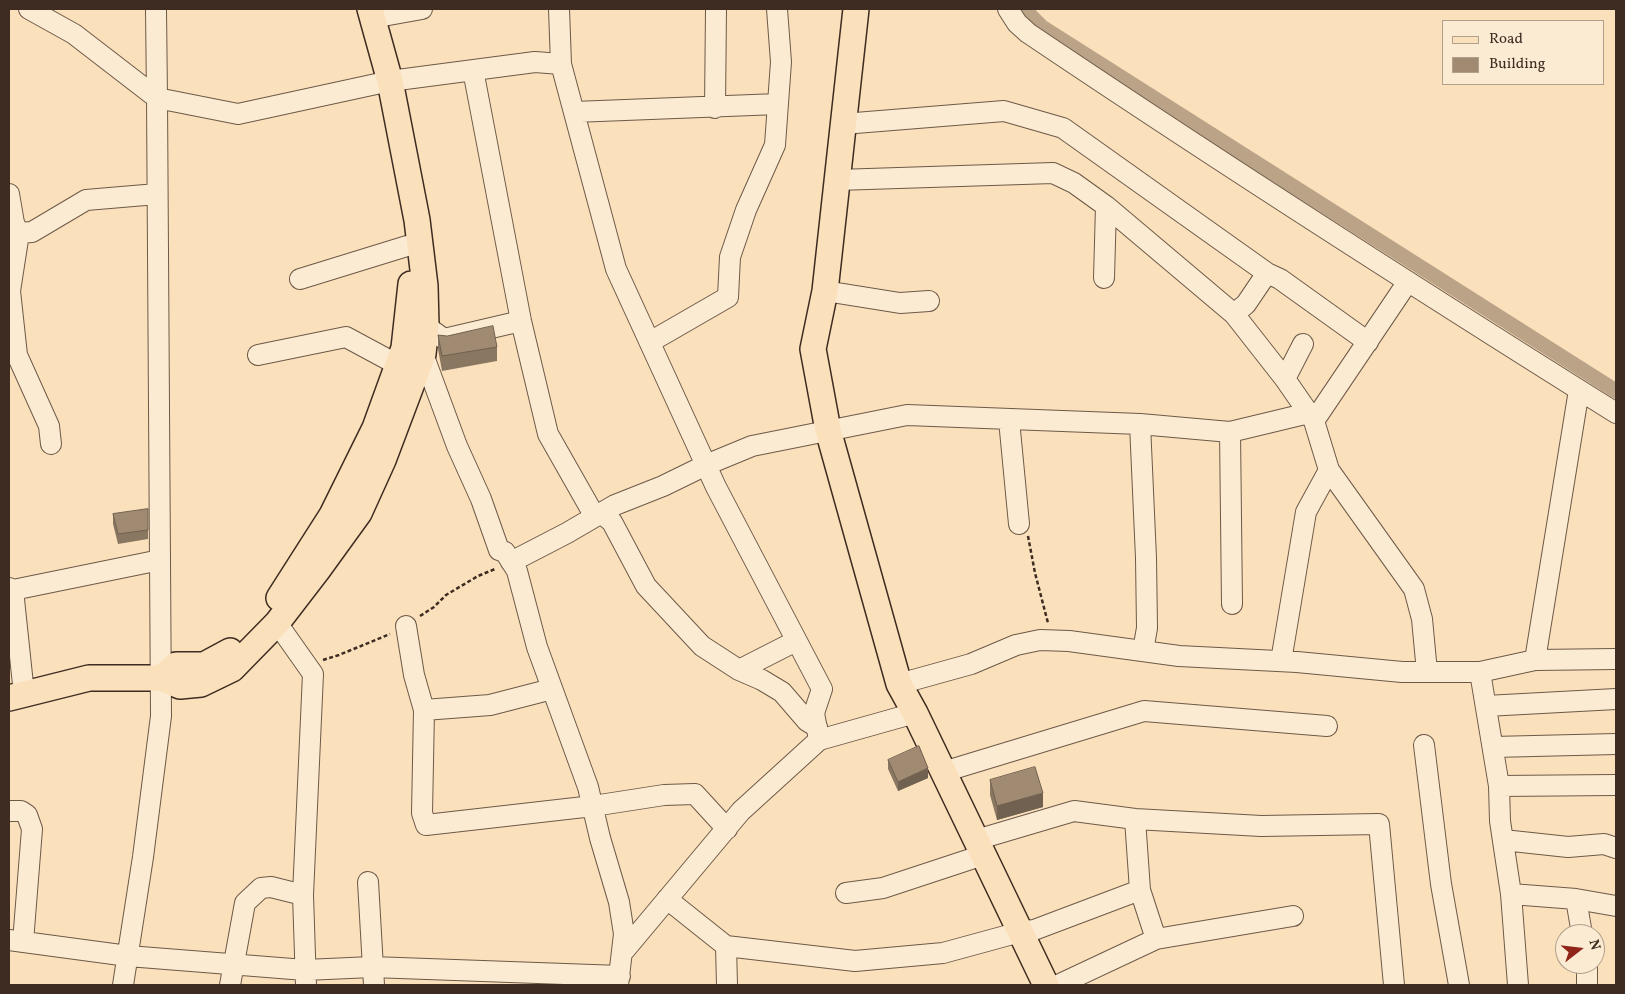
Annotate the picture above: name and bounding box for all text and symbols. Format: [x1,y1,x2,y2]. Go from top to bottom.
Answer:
legend [1442,20,1605,85]
text: Road [1489,29,1523,50]
text: Building [1489,54,1545,75]
north arrow [1555,924,1605,974]
text: N [1583,937,1604,953]

